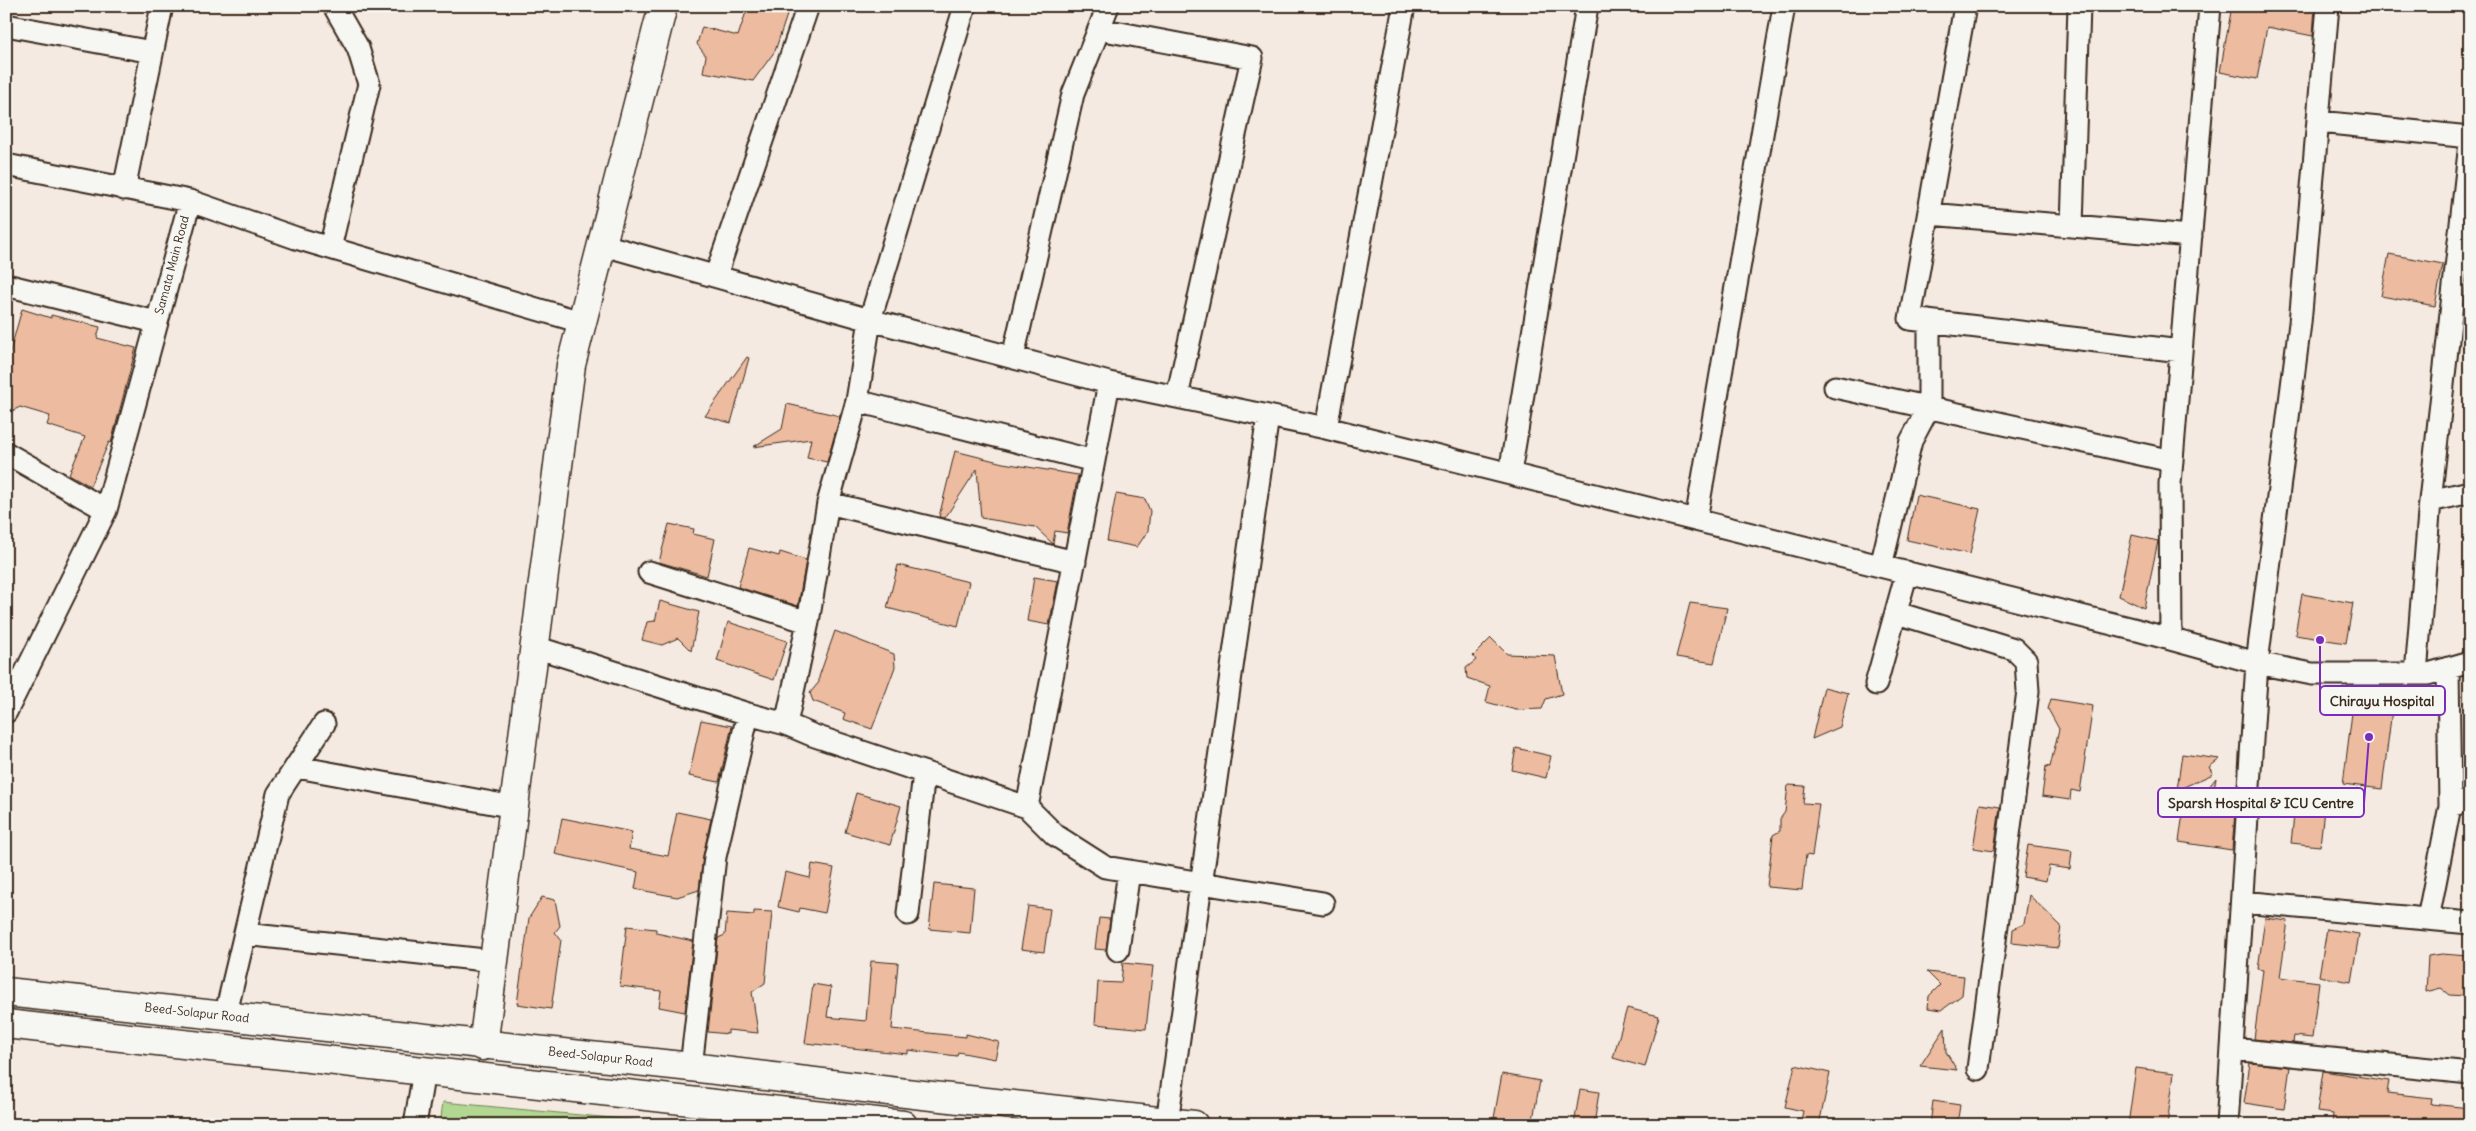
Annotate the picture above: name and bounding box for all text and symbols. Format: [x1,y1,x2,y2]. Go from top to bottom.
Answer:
street label: Samata Main Road [151,214,192,316]
callout: Chirayu Hospital [2320,686,2445,715]
text: Chirayu Hospital [2330,692,2434,710]
callout: Sparsh Hospital & ICU Centre [2158,788,2364,817]
text: Sparsh Hospital & ICU Centre [2168,794,2354,812]
street label: Beed-Solapur Road [144,999,250,1026]
street label: Beed-Solapur Road [547,1043,654,1070]

